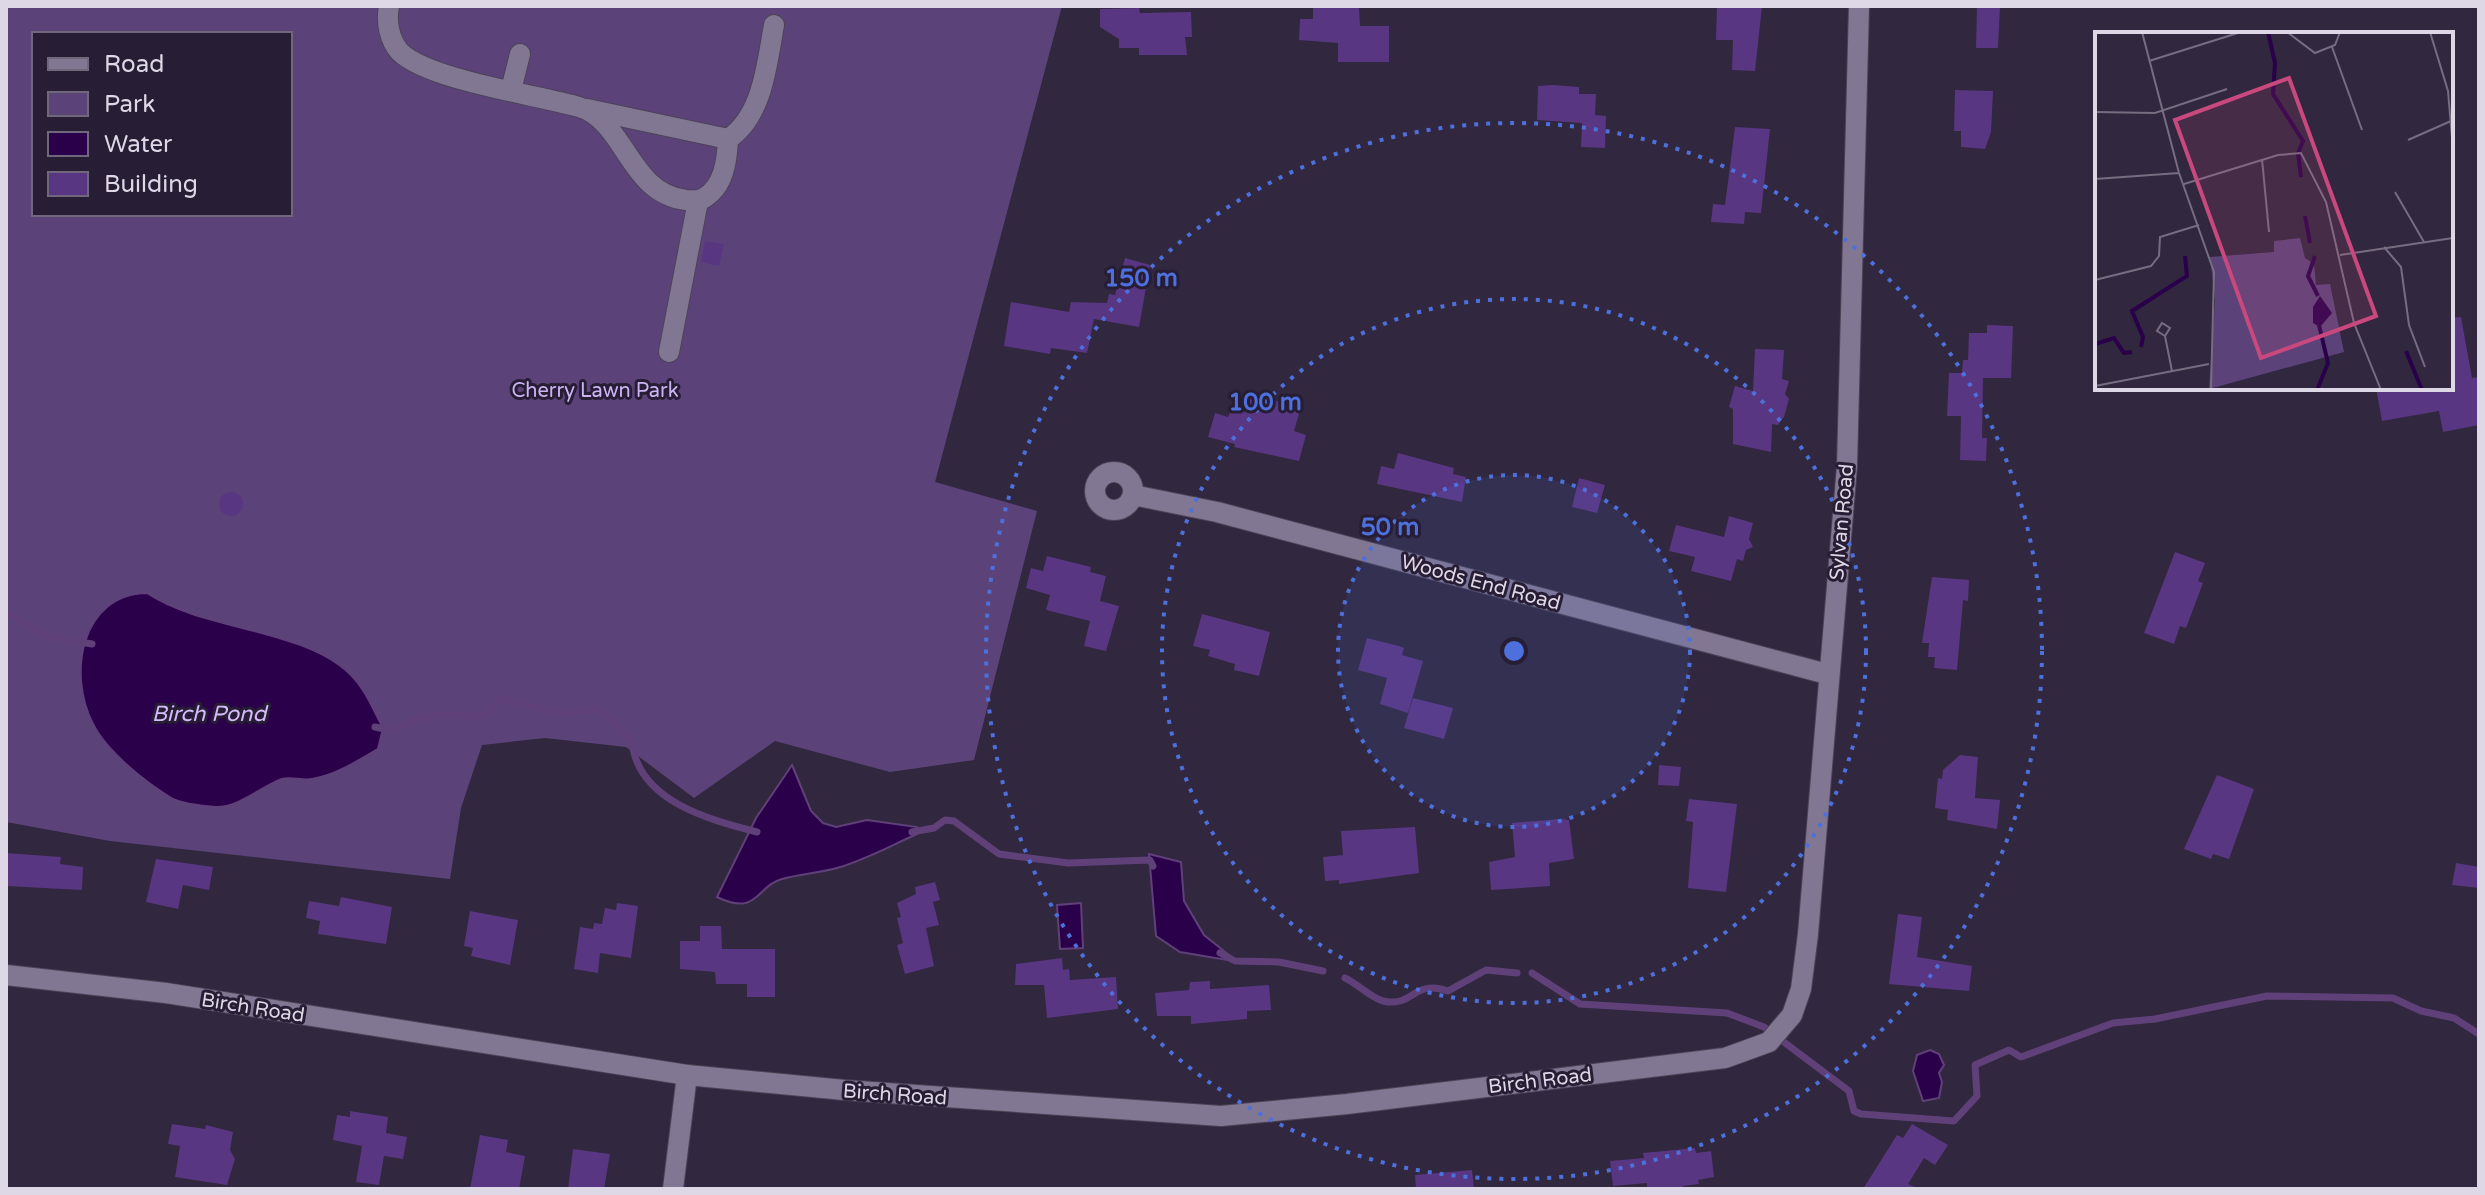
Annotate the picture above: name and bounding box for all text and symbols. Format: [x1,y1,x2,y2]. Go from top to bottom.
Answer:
legend [32,32,292,216]
inset map [2095,32,2453,390]
text: Road [104,50,164,79]
text: Park [104,90,155,119]
text: Water [104,130,173,159]
text: Building [104,170,198,199]
text: 150 m [1104,264,1178,293]
park label: Cherry Lawn Park [511,379,679,403]
text: 100 m [1228,388,1302,417]
street label: Sylvan Road [1825,463,1859,581]
text: 50 m [1361,513,1419,542]
street label: Woods End Road [1398,550,1563,616]
centre of rings [1500,637,1528,665]
water label: Birch Pond [152,701,269,727]
street label: Birch Road [199,988,306,1028]
street label: Birch Road [1487,1063,1593,1099]
street label: Birch Road [842,1079,948,1111]

